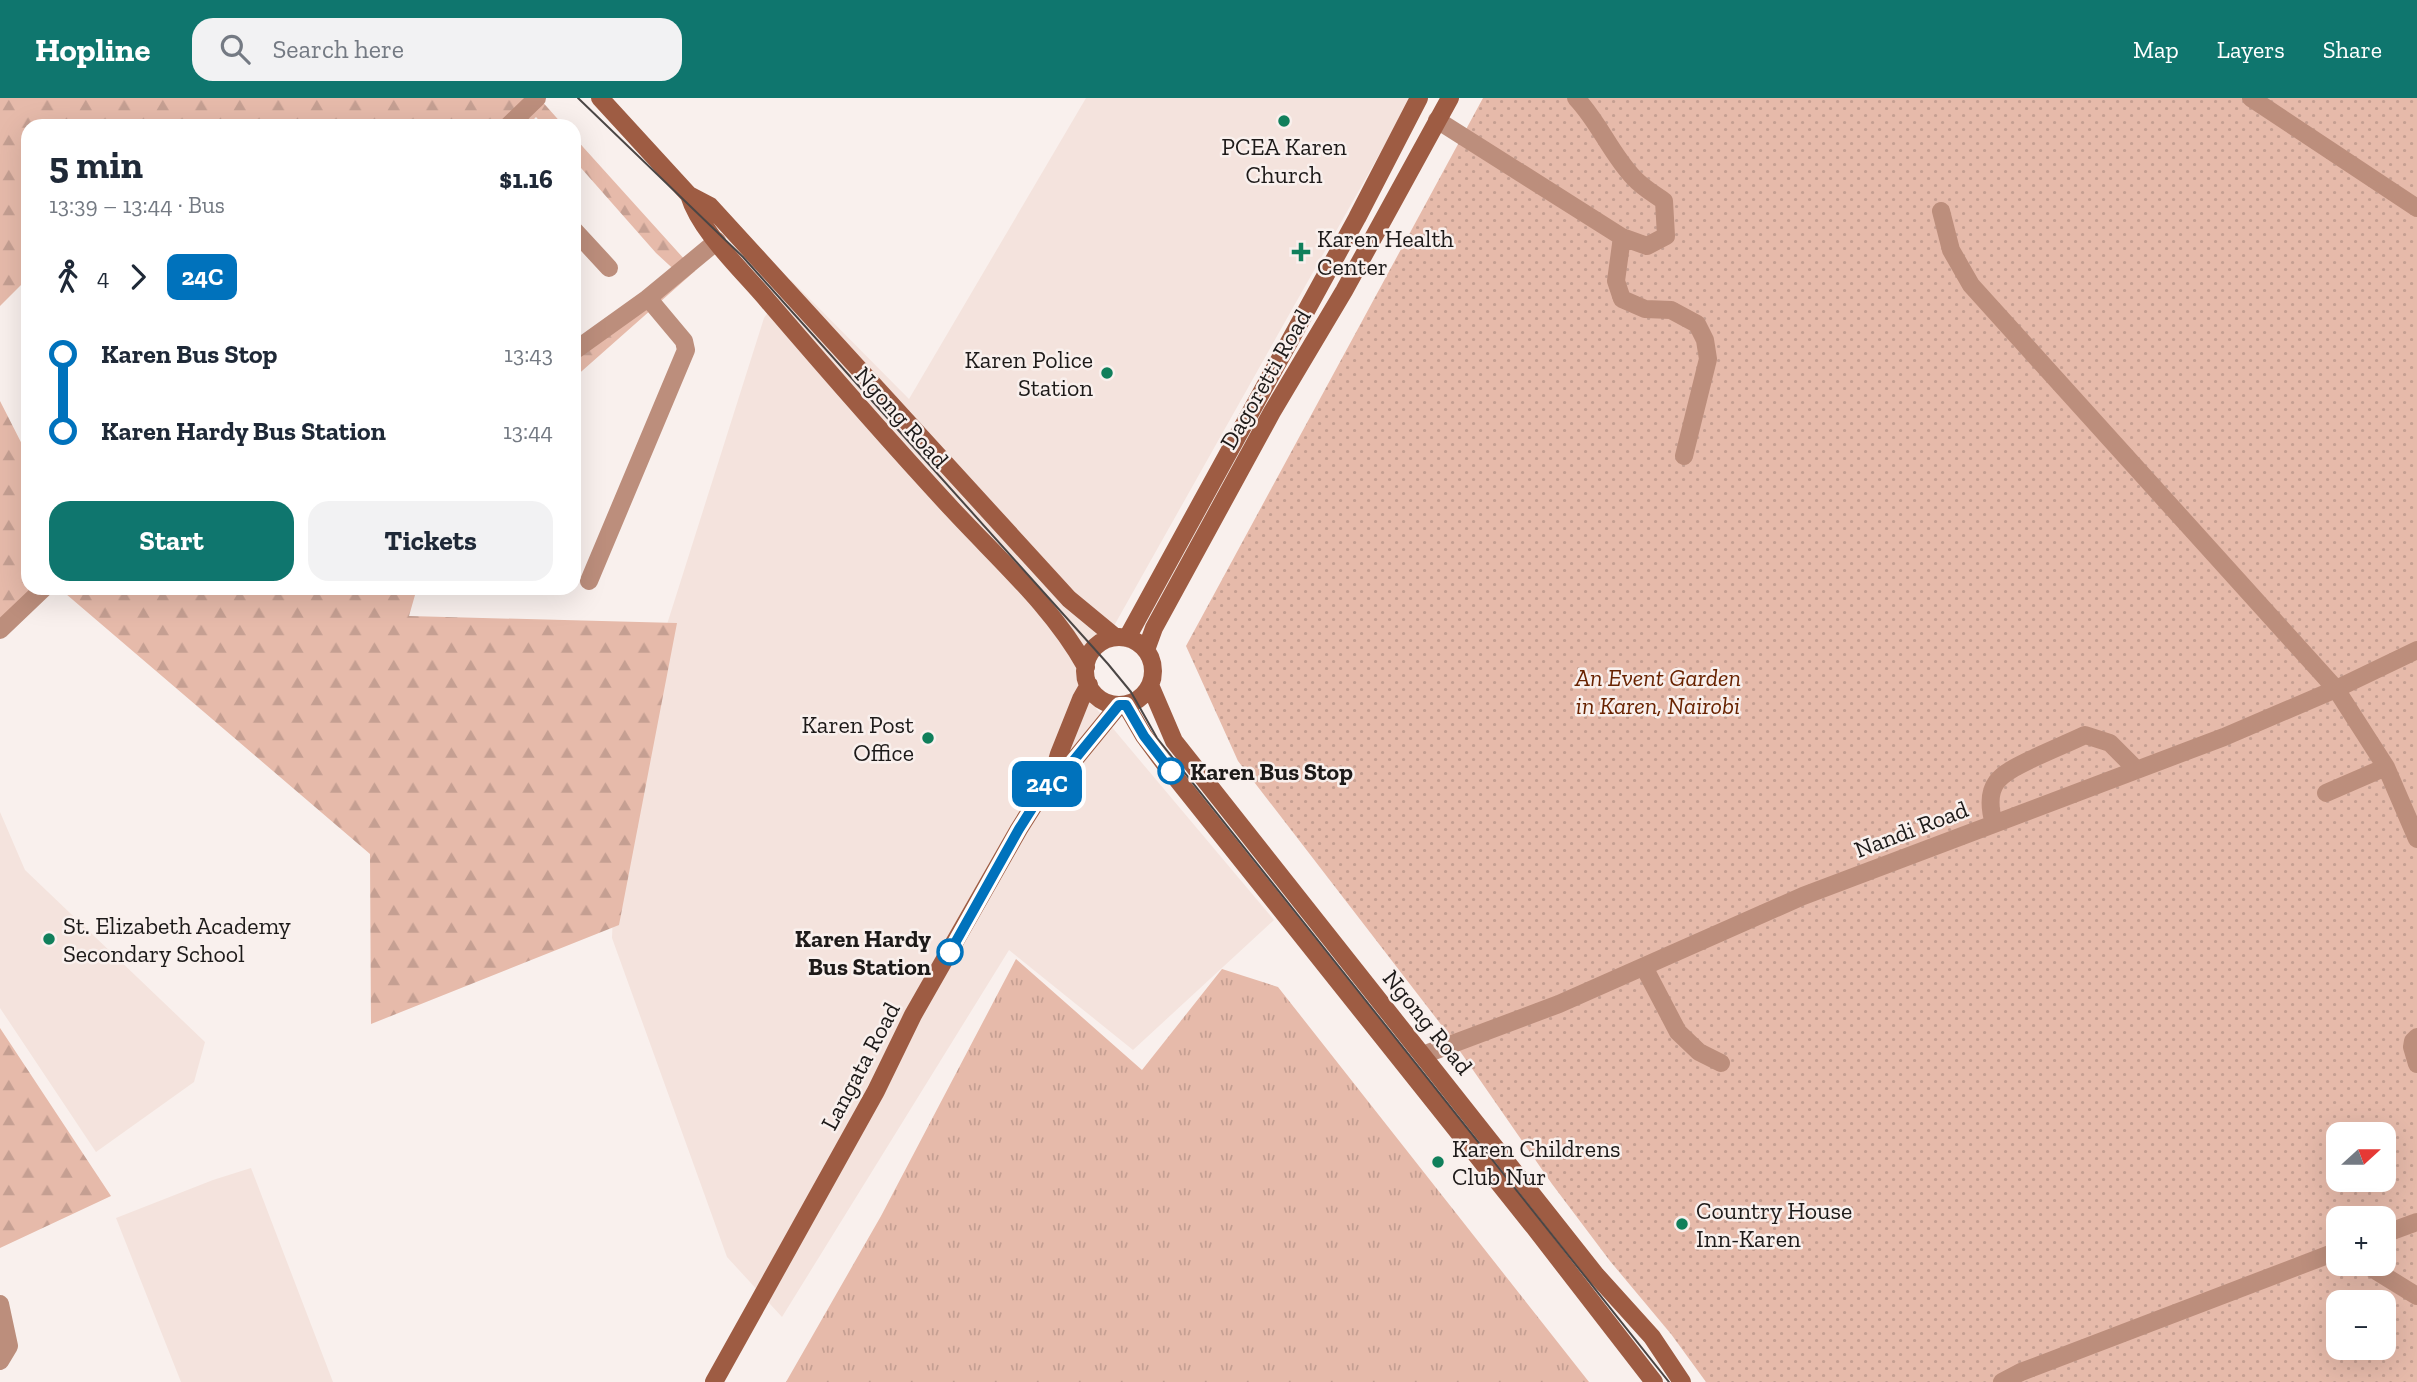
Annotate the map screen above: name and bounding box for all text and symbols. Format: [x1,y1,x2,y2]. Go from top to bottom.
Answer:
search box [192,18,682,81]
text: Hopline [35,30,150,69]
icon: search [216,30,254,68]
text: Search here [272,33,404,65]
text: Map [2133,35,2179,64]
text: Layers [2217,35,2285,64]
text: Share [2323,35,2382,64]
marker: PCEA Karen Church [1276,113,1292,129]
place label: PCEA Karen Church [1221,132,1347,189]
text: 5 min [49,142,143,188]
text: $1.16 [499,163,553,195]
text: 13:39 – 13:44 · Bus [49,191,225,219]
place label: Karen Health Center [1317,224,1454,281]
marker: Karen Health Center [1291,242,1311,262]
icon: walk [49,258,87,296]
icon: forward [119,258,157,296]
text: 24C [181,262,223,291]
text: 4 [97,263,109,291]
street label: Dagoretti Road [1213,304,1317,454]
text: Karen Bus Stop [101,338,277,370]
text: 13:43 [504,340,553,368]
place label: Karen Police Station [964,345,1093,402]
street label: Ngong Road [849,360,955,474]
marker: Karen Police Station [1099,365,1115,381]
text: Karen Hardy Bus Station [101,415,386,447]
text: 13:44 [503,417,553,445]
button: Start [49,501,294,581]
button: Tickets [308,501,553,581]
park label: An Event Garden in Karen, Nairobi [1574,663,1741,720]
place label: Karen Post Office [801,710,914,767]
marker: Karen Post Office [920,730,936,746]
place label: Karen Bus Stop [1190,757,1353,786]
marker: Karen Bus Stop [1158,758,1184,784]
line badge: 24C [1007,761,1087,807]
text: 24C [1026,769,1068,798]
street label: Nandi Road [1850,794,1972,864]
place label: St. Elizabeth Academy Secondary School [63,911,292,968]
place label: Karen Hardy Bus Station [795,924,931,981]
marker: St. Elizabeth Academy Secondary School [41,931,57,947]
marker: Karen Hardy Bus Station [937,939,963,965]
street label: Ngong Road [1377,964,1479,1080]
street label: Langata Road [814,997,906,1135]
north arrow [2326,1122,2396,1192]
map controls [2326,1122,2396,1360]
place label: Karen Childrens Club Nur [1452,1134,1620,1191]
marker: Karen Childrens Club Nur [1430,1154,1446,1170]
place label: Country House Inn-Karen [1696,1196,1852,1253]
button: + [2326,1206,2396,1276]
marker: Country House Inn-Karen [1674,1216,1690,1232]
button: − [2326,1290,2396,1360]

